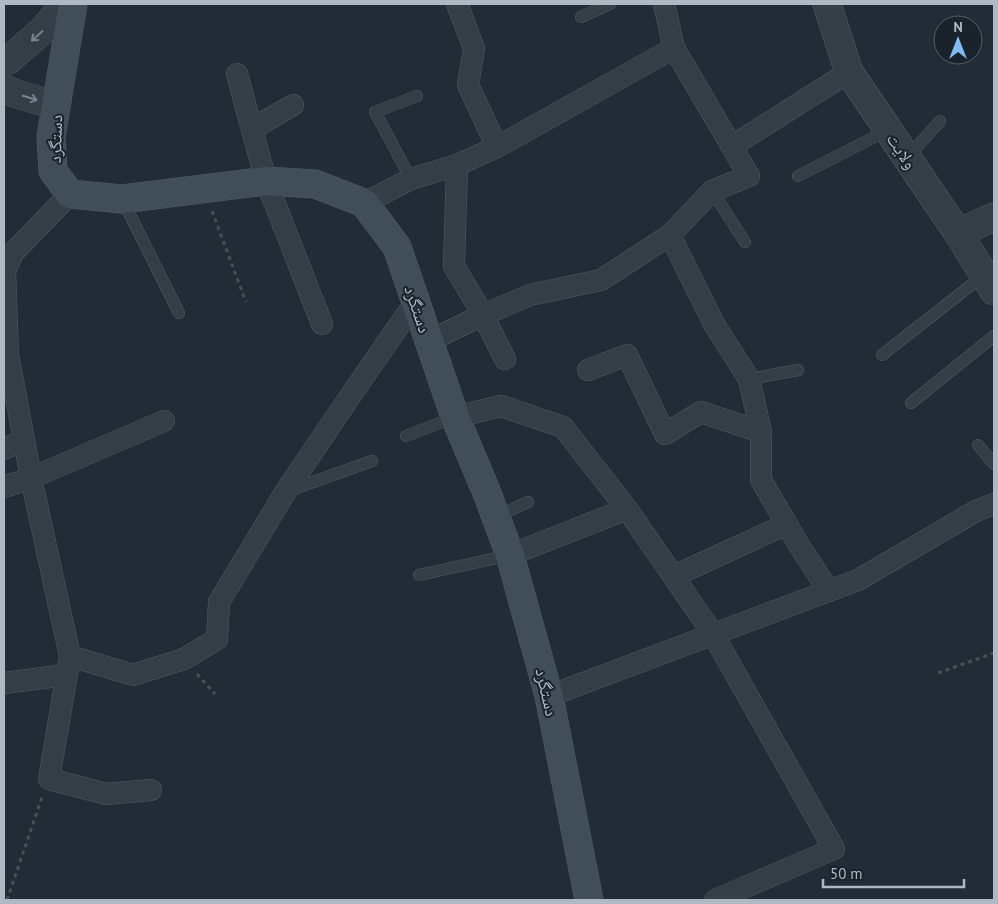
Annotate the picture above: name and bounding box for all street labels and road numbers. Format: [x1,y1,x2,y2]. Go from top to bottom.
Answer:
street label: دستگرد [43,114,67,164]
street label: ولایت [882,129,922,173]
street label: دستگرد [399,282,437,336]
street label: دستگرد [530,666,564,718]

